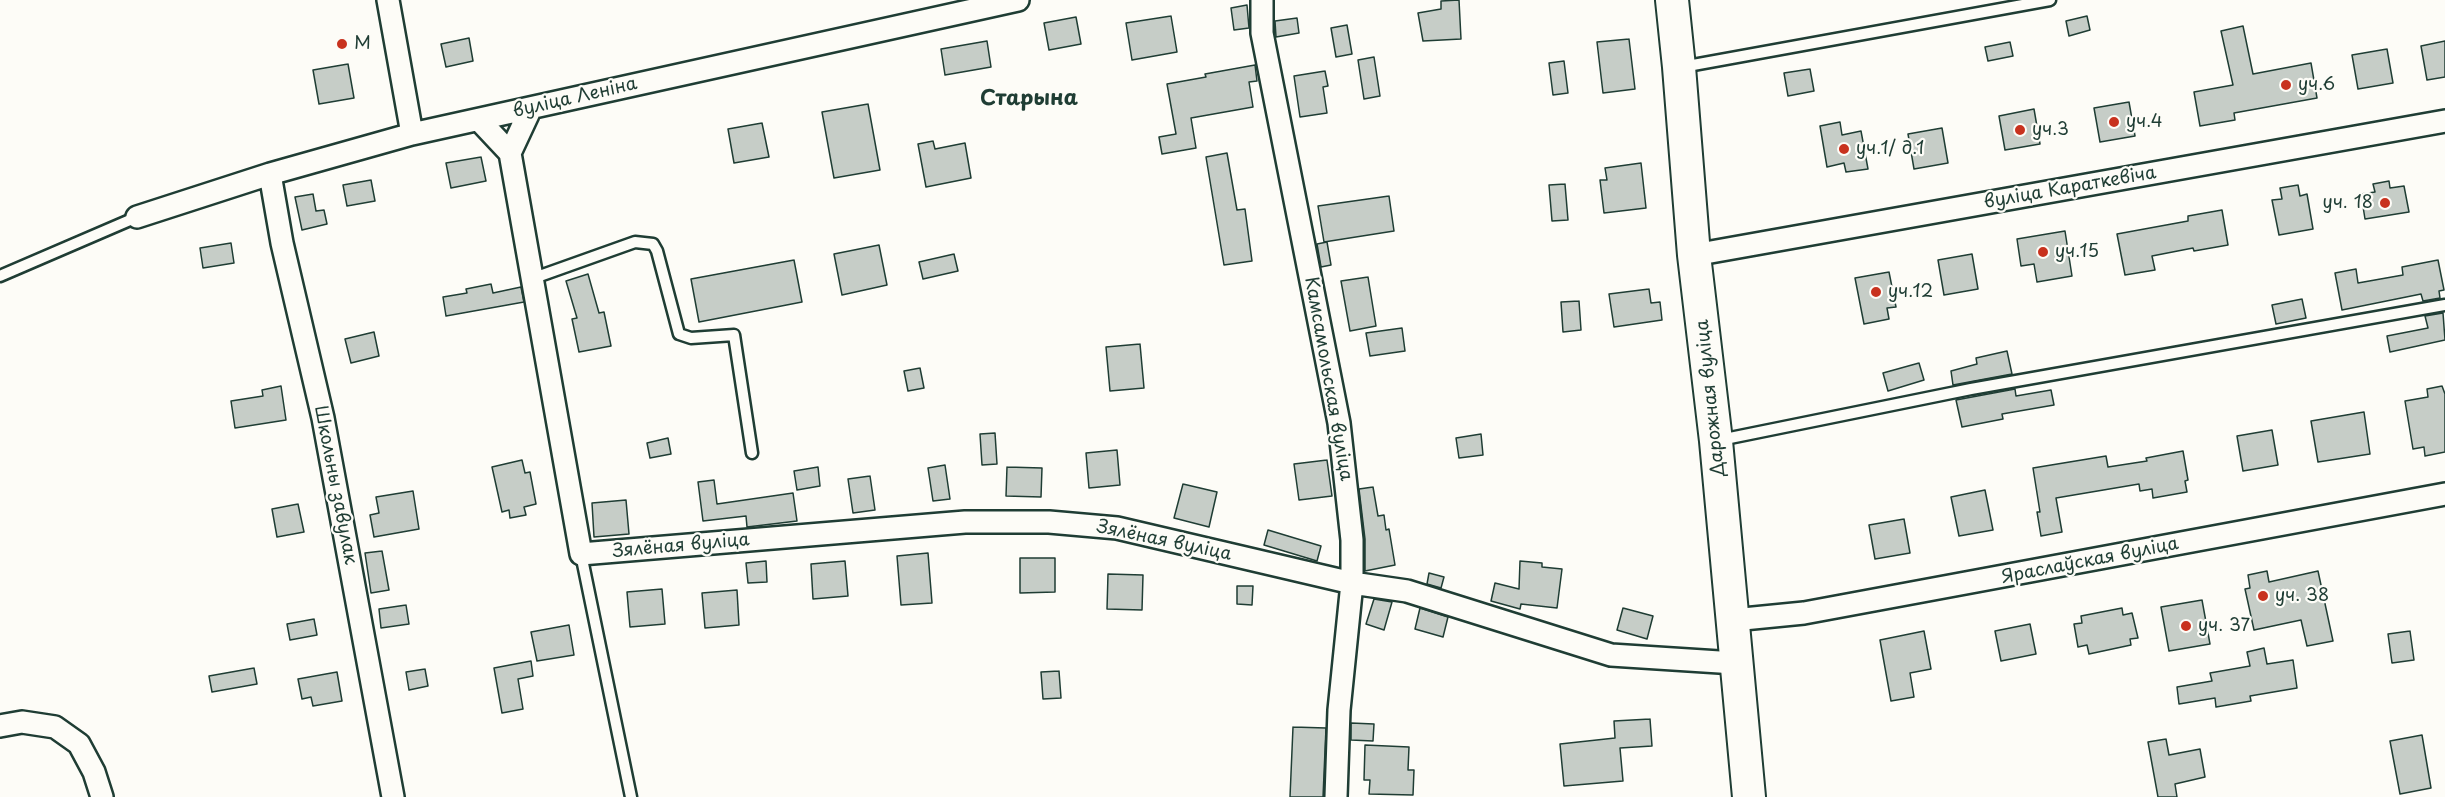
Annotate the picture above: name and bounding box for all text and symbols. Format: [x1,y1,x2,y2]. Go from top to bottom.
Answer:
place label: M [354,33,371,55]
marker: M [335,37,349,51]
street label: вуліца Леніна [511,73,639,123]
place label: уч.6 [2298,74,2335,96]
marker: уч.6 [2279,78,2293,92]
district label: Старына [980,86,1078,112]
place label: уч.4 [2126,111,2163,133]
marker: уч.4 [2107,115,2121,129]
place label: уч.3 [2032,119,2069,141]
marker: уч.3 [2013,123,2027,137]
place label: уч.1/ д.1 [1856,138,1924,160]
marker: уч.1/ д.1 [1837,142,1851,156]
street label: вуліца Караткевіча [1982,162,2158,214]
place label: уч. 18 [2323,192,2373,214]
marker: уч. 18 [2378,196,2392,210]
place label: уч.15 [2055,241,2099,263]
marker: уч.15 [2036,245,2050,259]
street label: Камсамольская вуліца [1299,275,1357,483]
place label: уч.12 [1888,281,1933,303]
marker: уч.12 [1869,285,1883,299]
street label: Дарожная вуліца [1692,318,1730,478]
street label: Школьны завулак [309,404,361,566]
street label: Зялёная вуліца [1095,516,1233,566]
street label: Зялёная вуліца [612,529,750,563]
street label: Яраслаўская вуліца [2000,533,2180,589]
place label: уч. 38 [2275,585,2329,607]
marker: уч. 38 [2256,589,2270,603]
place label: уч. 37 [2198,615,2250,637]
marker: уч. 37 [2179,619,2193,633]

